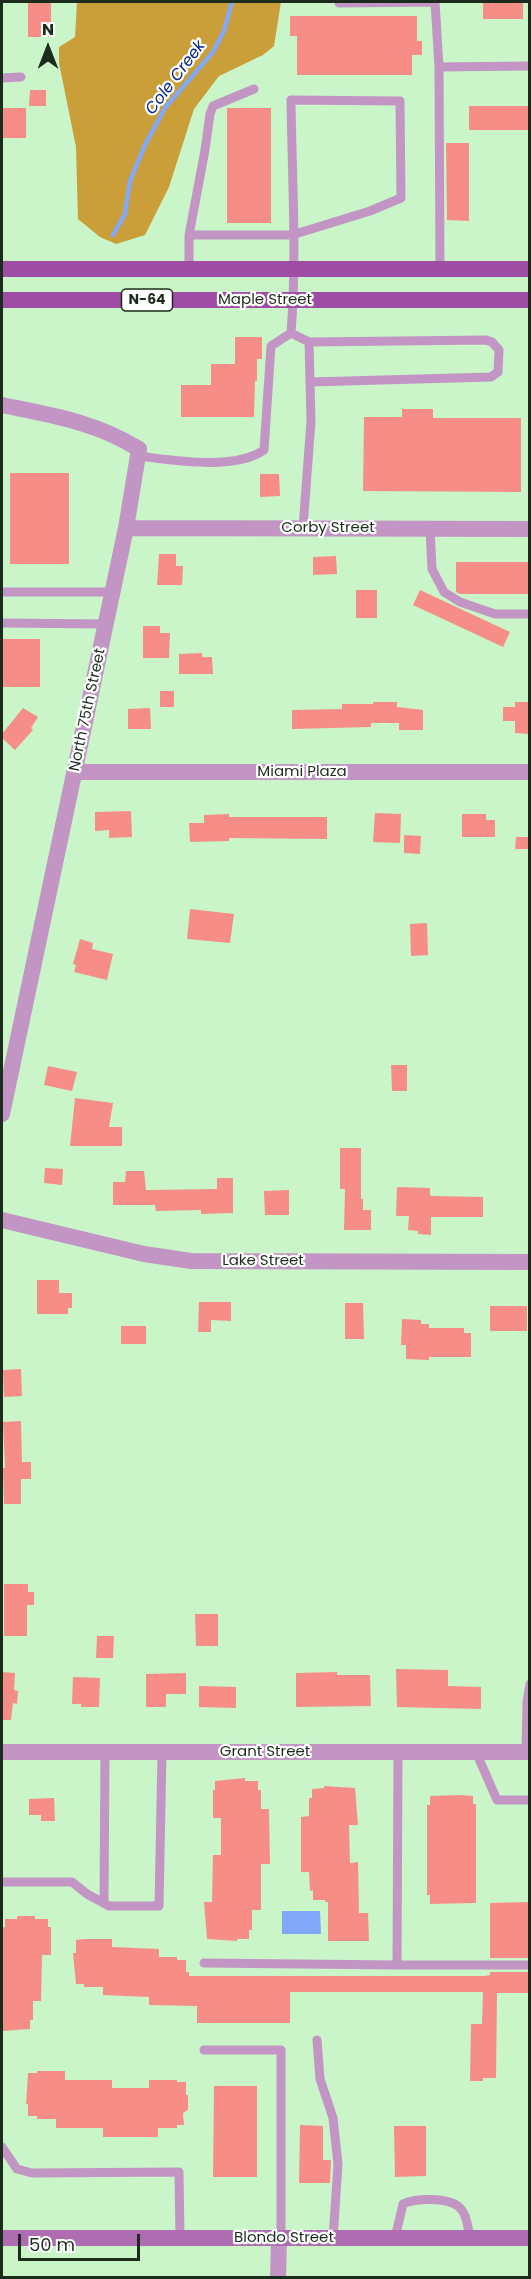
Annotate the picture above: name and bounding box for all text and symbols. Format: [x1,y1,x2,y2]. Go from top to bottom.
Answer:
north arrow [18,18,78,78]
text: N [42,18,54,41]
water label: Cole Creek [142,37,210,119]
road number: N-64 [122,289,172,311]
street label: Maple Street [218,291,312,309]
street label: Corby Street [281,519,375,537]
street label: North 75th Street [66,647,110,773]
street label: Miami Plaza [257,763,347,781]
street label: Lake Street [222,1252,304,1270]
street label: Grant Street [220,1743,310,1761]
scale bar [21,2222,142,2260]
street label: Blondo Street [234,2229,334,2247]
text: 50 m [29,2232,75,2257]

